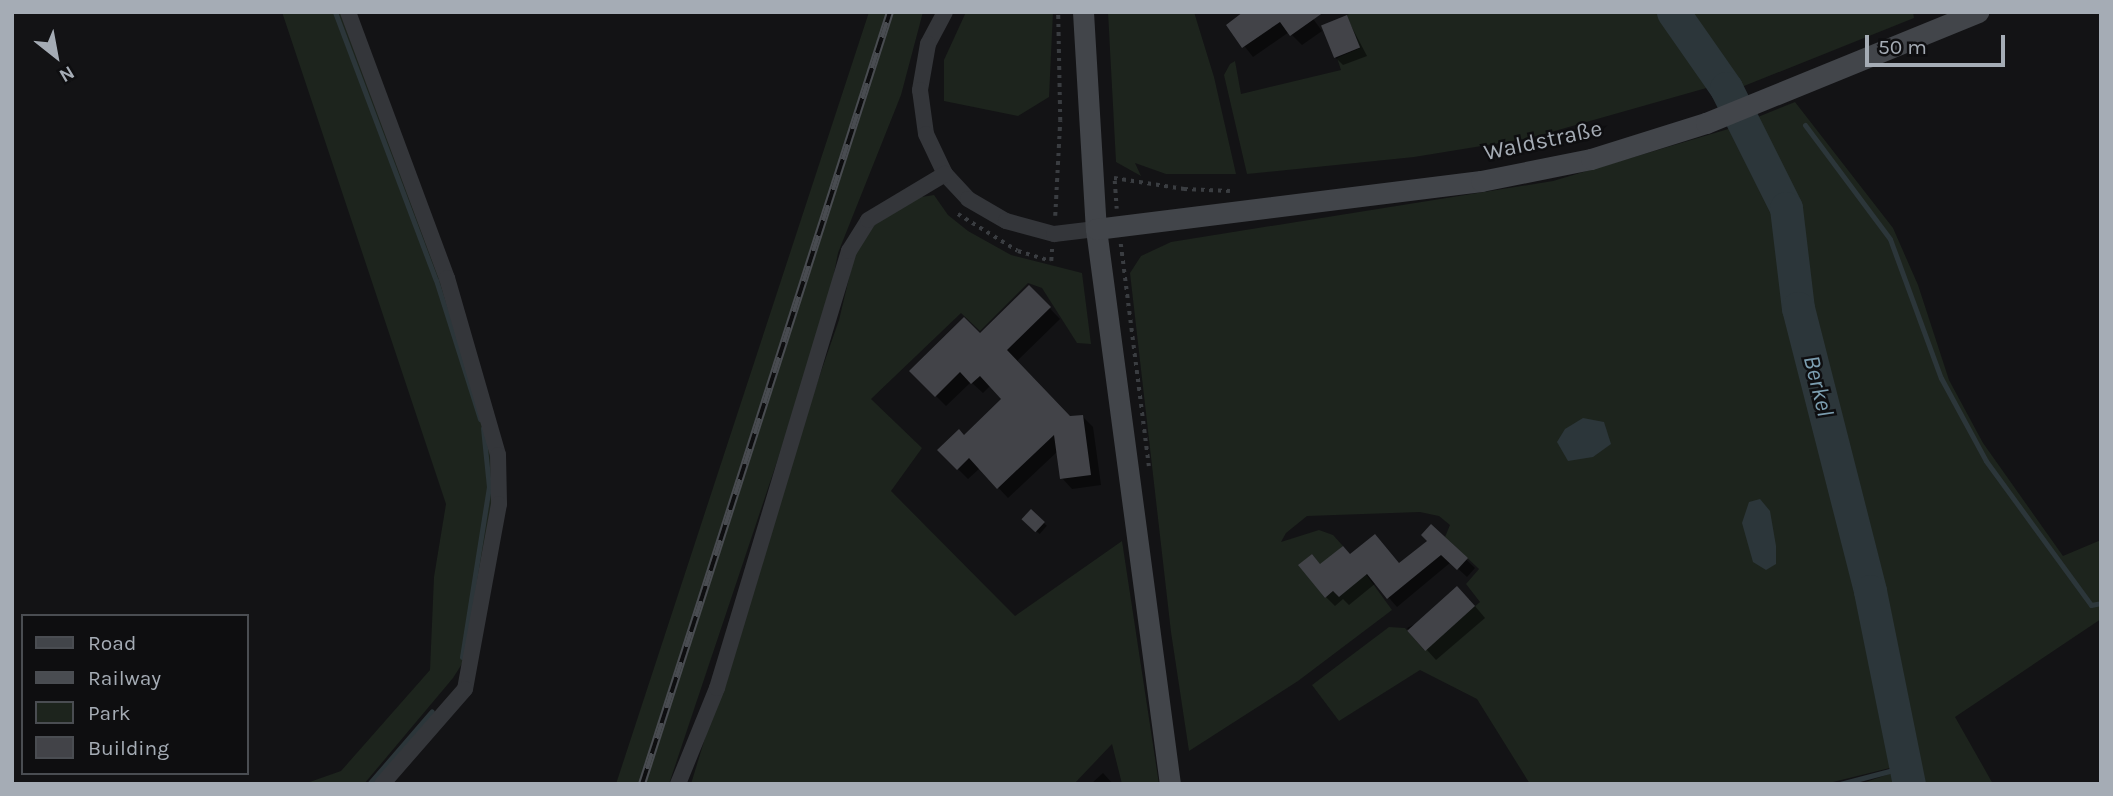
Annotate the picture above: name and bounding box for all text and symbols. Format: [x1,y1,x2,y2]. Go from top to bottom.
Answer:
north arrow [21,21,91,91]
scale bar [1868,21,2008,65]
text: 50 m [1878,35,1927,59]
text: N [55,61,78,87]
street label: Waldstraße [1481,115,1605,167]
water label: Berkel [1797,352,1839,420]
legend [21,614,248,775]
text: Road [88,631,136,655]
text: Railway [88,666,161,690]
text: Park [88,701,131,725]
text: Building [88,736,169,760]

